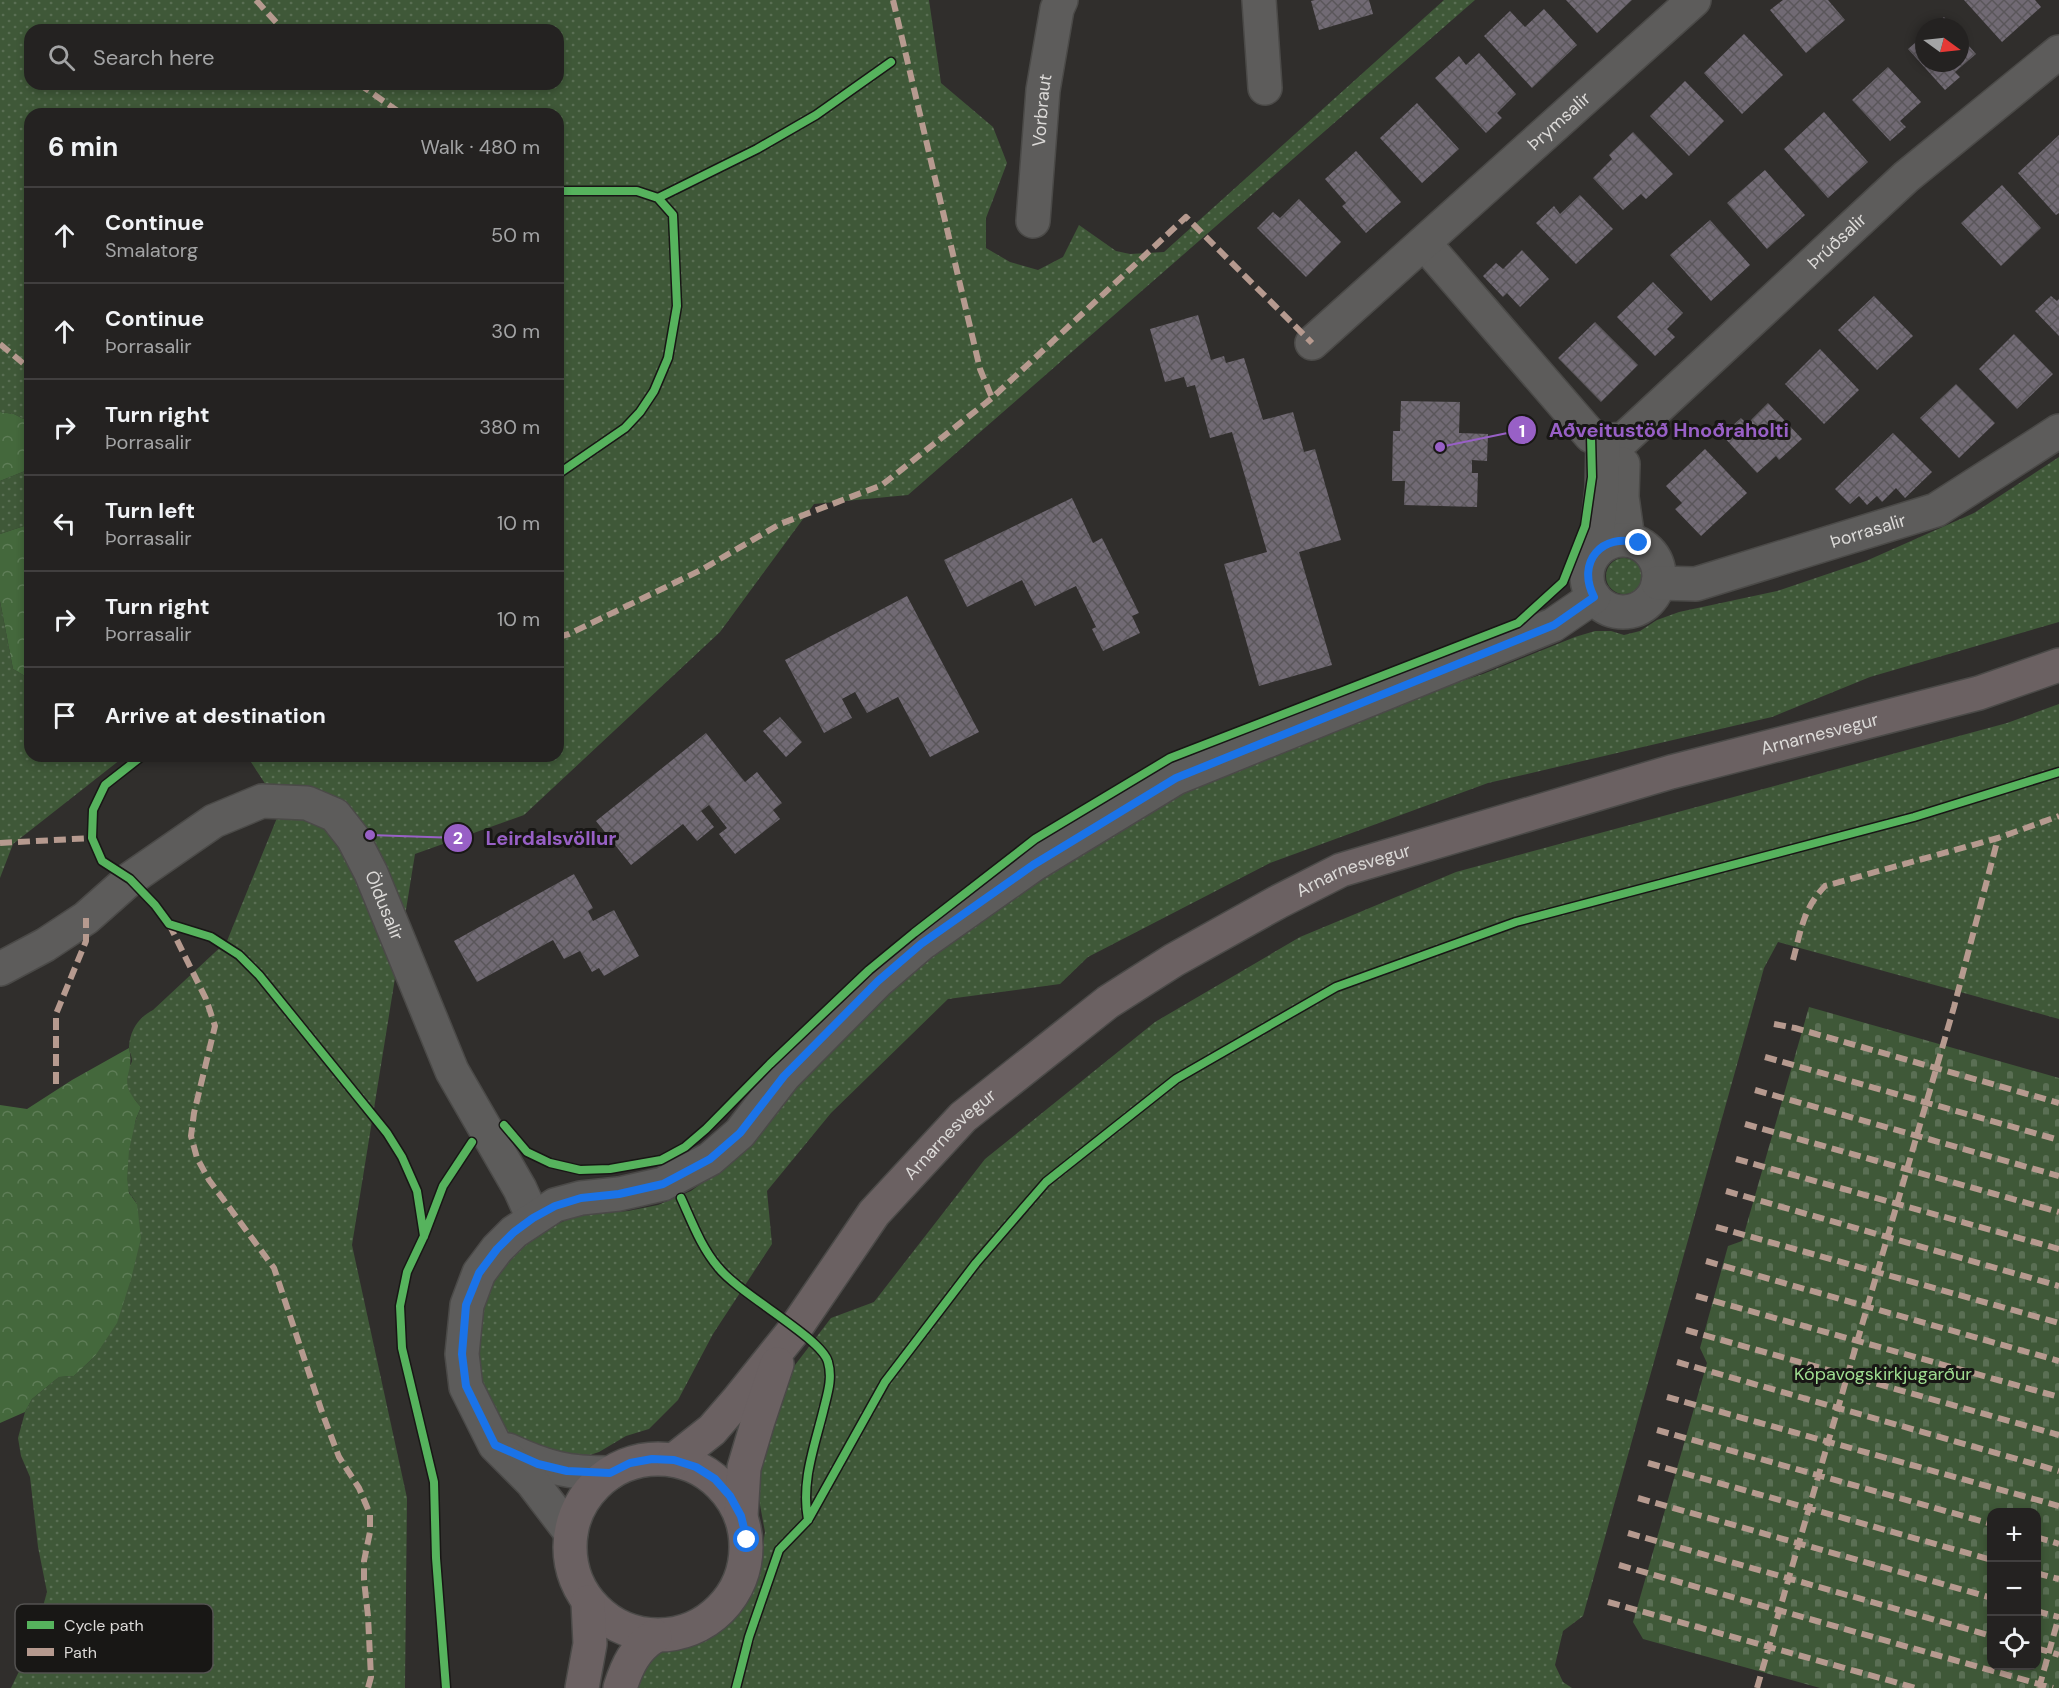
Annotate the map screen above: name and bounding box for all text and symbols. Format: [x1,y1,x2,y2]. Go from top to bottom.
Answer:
north arrow [1915,18,1969,72]
search box [24,24,564,90]
icon: search [45,41,78,74]
text: Search here [93,43,214,72]
street label: Vorbraut [1027,72,1058,148]
street label: Þrymsalir [1522,86,1596,156]
text: 6 min [48,130,118,164]
text: Walk · 480 m [420,134,540,160]
street label: Þrúðsalir [1802,207,1872,275]
text: Continue [105,208,204,237]
icon: ahead [48,219,81,252]
text: 50 m [491,222,540,248]
text: Smalatorg [105,237,198,263]
text: Continue [105,304,204,333]
icon: ahead [48,315,81,348]
text: 30 m [491,318,540,344]
text: Þorrasalir [105,333,192,359]
text: Turn right [105,400,210,429]
icon: right [48,411,81,444]
callout: Aðveitustöð Hnoðraholti [1507,411,1801,449]
text: 380 m [479,414,540,440]
text: Aðveitustöð Hnoðraholti [1549,417,1789,443]
text: 1 [1519,419,1525,443]
text: Þorrasalir [105,429,192,455]
text: Turn left [105,496,195,525]
icon: left [48,507,81,540]
street label: Þorrasalir [1827,508,1909,554]
text: 10 m [497,510,540,536]
text: Þorrasalir [105,525,192,551]
route end [1625,529,1651,555]
text: Turn right [105,592,210,621]
icon: right [48,603,81,636]
text: 10 m [497,606,540,632]
text: Þorrasalir [105,621,192,647]
icon: arrive [48,699,81,732]
text: Arrive at destination [105,701,326,730]
street label: Arnarnesvegur [1758,707,1881,761]
callout: Leirdalsvöllur [443,819,628,857]
text: Leirdalsvöllur [486,825,616,851]
text: 2 [453,826,463,850]
street label: Arnarnesvegur [1292,838,1414,903]
street label: Öldusalir [359,867,409,944]
street label: Arnarnesvegur [899,1083,1001,1185]
park label: Kópavogskirkjugarður [1794,1362,1972,1386]
map controls [1987,1508,2041,1670]
button: + [1987,1508,2041,1562]
route start [733,1526,759,1552]
button: − [1987,1562,2041,1616]
legend [15,1604,213,1673]
text: Cycle path [64,1615,144,1636]
button: locate [1987,1616,2041,1670]
text: Path [64,1642,97,1663]

